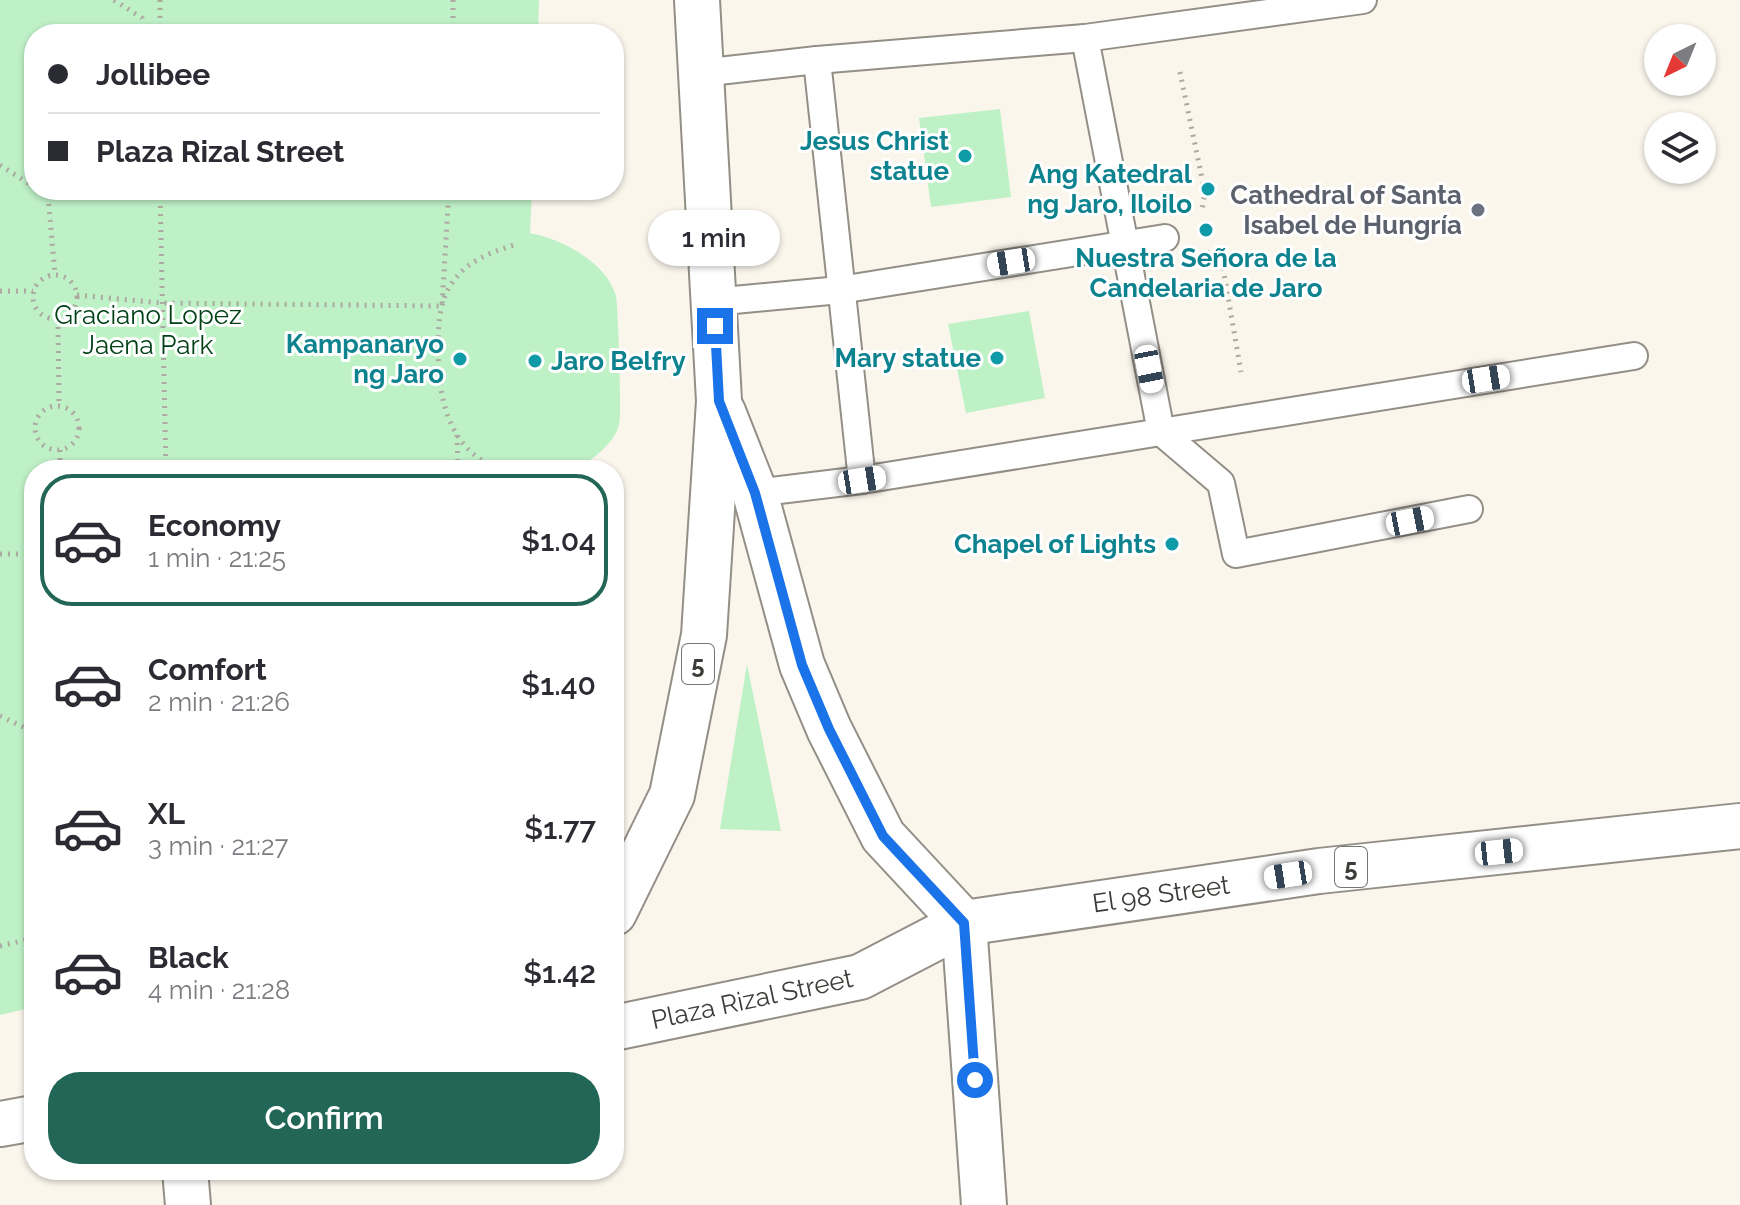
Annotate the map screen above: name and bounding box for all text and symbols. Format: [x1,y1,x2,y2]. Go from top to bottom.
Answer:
north arrow [1644,24,1716,96]
map controls [1644,24,1716,184]
text: Jollibee [96,57,210,92]
button: layers [1644,112,1716,184]
place label: Jesus Christ statue [800,126,949,186]
text: Plaza Rizal Street [96,134,344,169]
marker: Jesus Christ statue [956,147,974,165]
place label: Ang Katedral ng Jaro, Iloilo [1027,159,1193,219]
marker: Ang Katedral ng Jaro, Iloilo [1199,180,1217,198]
place label: Cathedral of Santa Isabel de Hungría [1230,180,1462,240]
marker: Cathedral of Santa Isabel de Hungría [1469,201,1487,219]
callout: 1 min [649,210,781,266]
marker: Nuestra Señora de la Candelaria de Jaro [1197,221,1215,239]
text: 1 min [682,223,746,253]
place label: Nuestra Señora de la Candelaria de Jaro [1075,243,1337,303]
car [985,246,1037,278]
park label: Graciano Lopez Jaena Park [54,300,242,360]
route end [697,308,733,344]
place label: Kampanaryo ng Jaro [286,329,444,389]
place label: Mary statue [835,343,981,373]
car [1133,343,1165,395]
place label: Jaro Belfry [551,346,686,376]
marker: Mary statue [988,349,1006,367]
marker: Kampanaryo ng Jaro [451,350,469,368]
marker: Jaro Belfry [526,352,544,370]
car [1460,363,1512,395]
car [836,464,888,496]
icon: car [52,504,124,576]
car [1384,505,1436,537]
text: Economy [148,508,281,543]
text: $1.04 [521,523,596,558]
place label: Chapel of Lights [954,529,1156,559]
marker: Chapel of Lights [1163,535,1181,553]
text: 1 min · 21:25 [148,543,286,573]
road number: 5 [682,644,714,684]
icon: car [52,648,124,720]
text: Comfort [148,652,267,687]
text: $1.40 [521,667,596,702]
text: 2 min · 21:26 [148,687,290,717]
icon: car [52,792,124,864]
text: XL [148,796,185,831]
text: $1.77 [524,811,596,846]
text: 3 min · 21:27 [148,831,288,861]
car [1474,838,1524,866]
road number: 5 [1335,847,1367,887]
car [1262,859,1314,891]
street label: El 98 Street [1091,869,1232,918]
icon: car [52,936,124,1008]
text: Black [148,940,229,975]
text: $1.42 [523,955,596,990]
street label: Plaza Rizal Street [648,963,856,1035]
text: 4 min · 21:28 [148,975,290,1005]
route start [957,1062,993,1098]
button: Confirm [48,1072,600,1164]

